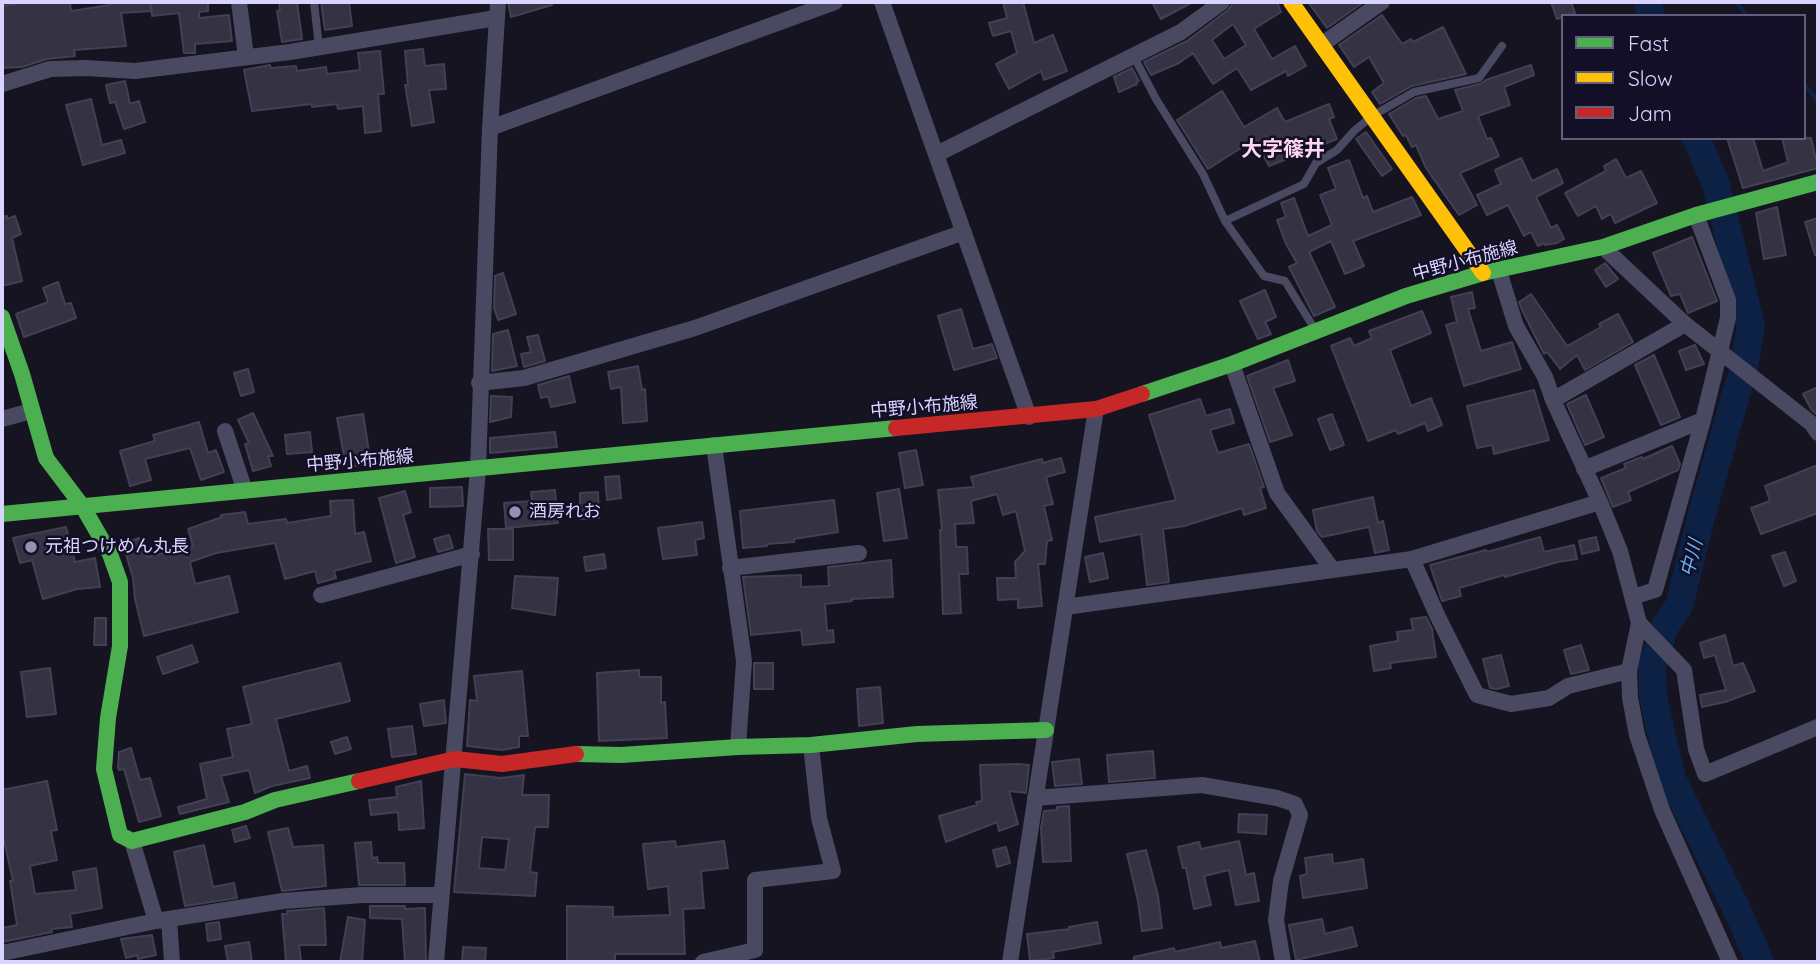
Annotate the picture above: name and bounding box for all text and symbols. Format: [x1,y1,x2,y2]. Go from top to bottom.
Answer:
legend [1561,14,1806,140]
text: Fast [1628,30,1669,56]
text: Slow [1628,65,1673,91]
text: Jam [1628,100,1672,126]
district label: 大字篠井 [1241,137,1325,163]
street label: 中野小布施線 [1410,237,1520,285]
street label: 中野小布施線 [869,392,979,422]
street label: 中野小布施線 [305,446,415,476]
place label: 酒房れお [529,501,601,523]
marker: 酒房れお [507,504,523,520]
place label: 元祖つけめん丸長 [45,536,189,558]
water label: 中川 [1676,537,1708,579]
marker: 元祖つけめん丸長 [23,539,39,555]

